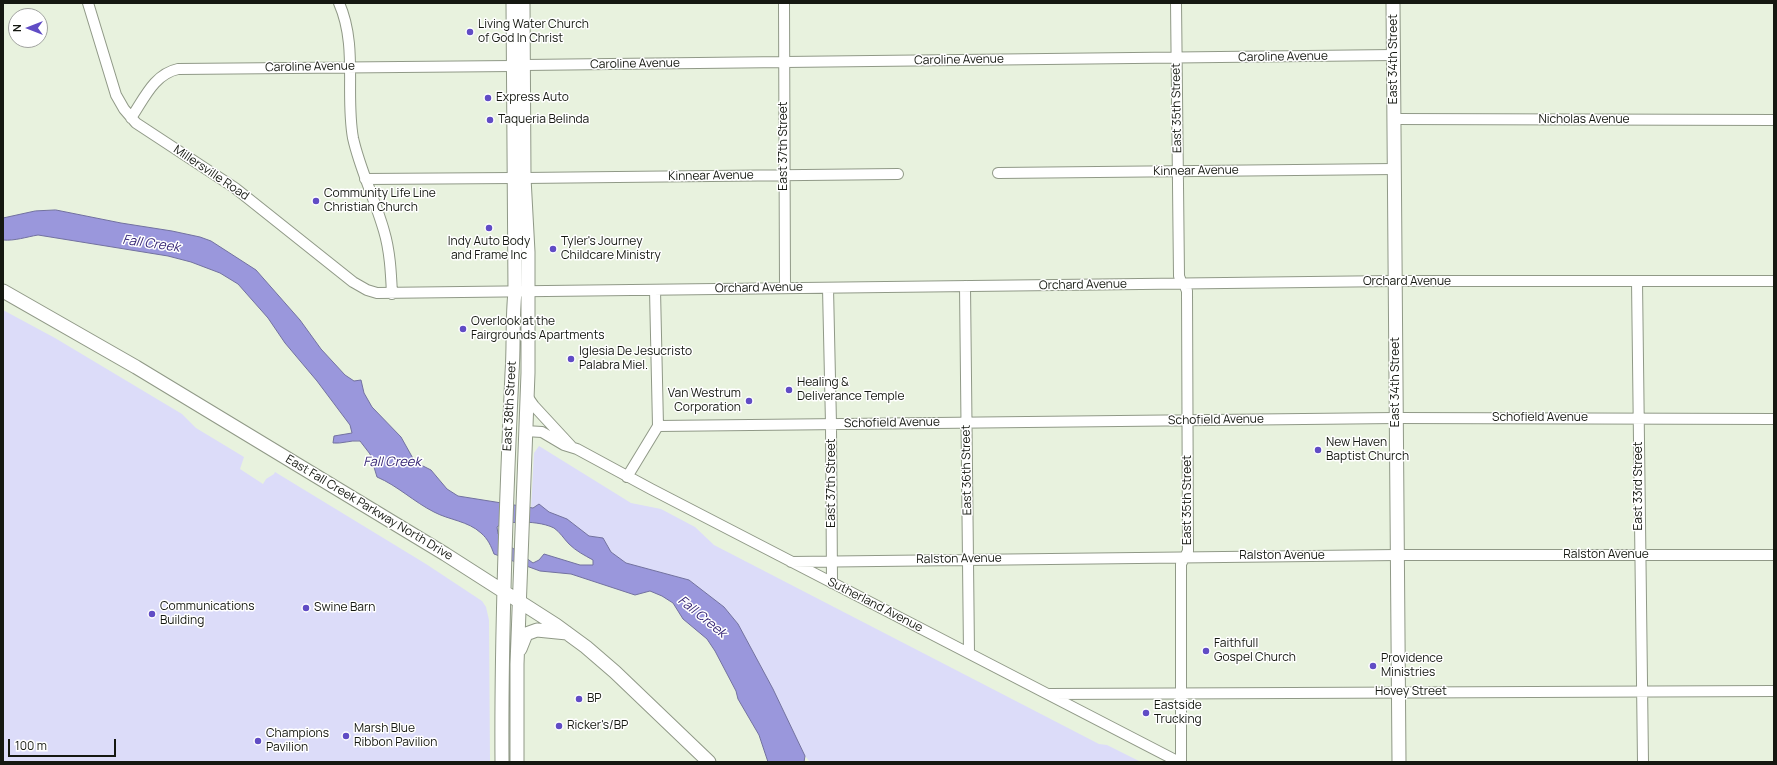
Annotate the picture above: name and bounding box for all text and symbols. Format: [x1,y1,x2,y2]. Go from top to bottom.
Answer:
north arrow [8,8,48,48]
street label: East 34th Street [1387,14,1401,104]
place label: Living Water Church of God In Christ [478,18,589,46]
text: N [9,24,24,32]
marker: Living Water Church of God In Christ [465,27,475,37]
street label: Caroline Avenue [1238,49,1328,65]
street label: Caroline Avenue [914,52,1004,68]
street label: Caroline Avenue [590,56,680,72]
street label: Caroline Avenue [265,59,355,75]
street label: East 35th Street [1169,63,1185,153]
place label: Express Auto [496,91,569,105]
marker: Express Auto [483,93,493,103]
street label: East 37th Street [777,101,791,191]
place label: Taqueria Belinda [498,113,589,127]
street label: Nicholas Avenue [1538,113,1630,127]
marker: Taqueria Belinda [485,115,495,125]
street label: Millersville Road [170,142,252,204]
street label: Kinnear Avenue [1153,163,1239,179]
street label: Kinnear Avenue [668,168,754,184]
place label: Community Life Line Christian Church [324,187,436,215]
marker: Community Life Line Christian Church [311,196,321,206]
marker: Indy Auto Body and Frame Inc [484,223,494,233]
water label: Fall Creek [121,232,181,256]
place label: Indy Auto Body and Frame Inc [448,235,530,263]
place label: Tyler's Journey Childcare Ministry [561,235,661,263]
marker: Tyler's Journey Childcare Ministry [548,244,558,254]
street label: Orchard Avenue [1363,275,1451,289]
street label: Orchard Avenue [1039,277,1127,293]
street label: Orchard Avenue [715,280,803,296]
place label: Overlook at the Fairgrounds Apartments [471,315,604,343]
marker: Overlook at the Fairgrounds Apartments [458,324,468,334]
street label: East 34th Street [1389,337,1403,427]
place label: Iglesia De Jesucristo Palabra Miel. [579,345,692,373]
marker: Iglesia De Jesucristo Palabra Miel. [566,354,576,364]
street label: East 38th Street [500,361,520,451]
place label: Healing & Deliverance Temple [797,376,904,404]
marker: Healing & Deliverance Temple [784,385,794,395]
place label: Van Westrum Corporation [668,387,741,415]
marker: Van Westrum Corporation [744,396,754,406]
street label: Schofield Avenue [1492,411,1588,425]
street label: Schofield Avenue [1168,412,1264,428]
street label: Schofield Avenue [844,415,940,431]
street label: East 36th Street [959,425,975,515]
place label: New Haven Baptist Church [1326,436,1409,464]
street label: East 37th Street [825,438,839,528]
street label: East 33rd Street [1632,441,1646,531]
marker: New Haven Baptist Church [1313,445,1323,455]
street label: East Fall Creek Parkway North Drive [283,452,455,564]
water label: Fall Creek [363,454,421,470]
street label: East 35th Street [1181,455,1195,545]
street label: Ralston Avenue [1563,548,1649,562]
street label: Ralston Avenue [1239,549,1325,563]
street label: Ralston Avenue [916,551,1002,567]
street label: Sutherland Avenue [825,575,925,635]
water label: Fall Creek [675,593,729,641]
place label: Communications Building [160,600,254,628]
place label: Swine Barn [314,601,375,615]
marker: Swine Barn [301,603,311,613]
marker: Communications Building [147,609,157,619]
place label: Faithfull Gospel Church [1214,637,1296,665]
marker: Faithfull Gospel Church [1201,646,1211,656]
place label: Providence Ministries [1381,652,1443,680]
marker: Providence Ministries [1368,661,1378,671]
street label: Hovey Street [1375,685,1447,699]
place label: BP [587,692,602,706]
marker: BP [574,694,584,704]
place label: Eastside Trucking [1154,699,1202,727]
marker: Eastside Trucking [1141,708,1151,718]
place label: Ricker's/BP [567,719,628,733]
marker: Ricker's/BP [554,721,564,731]
place label: Marsh Blue Ribbon Pavilion [354,722,437,750]
place label: Champions Pavilion [266,727,329,755]
scale bar [10,731,118,757]
marker: Marsh Blue Ribbon Pavilion [341,731,351,741]
marker: Champions Pavilion [253,736,263,746]
text: 100 m [15,737,47,754]

